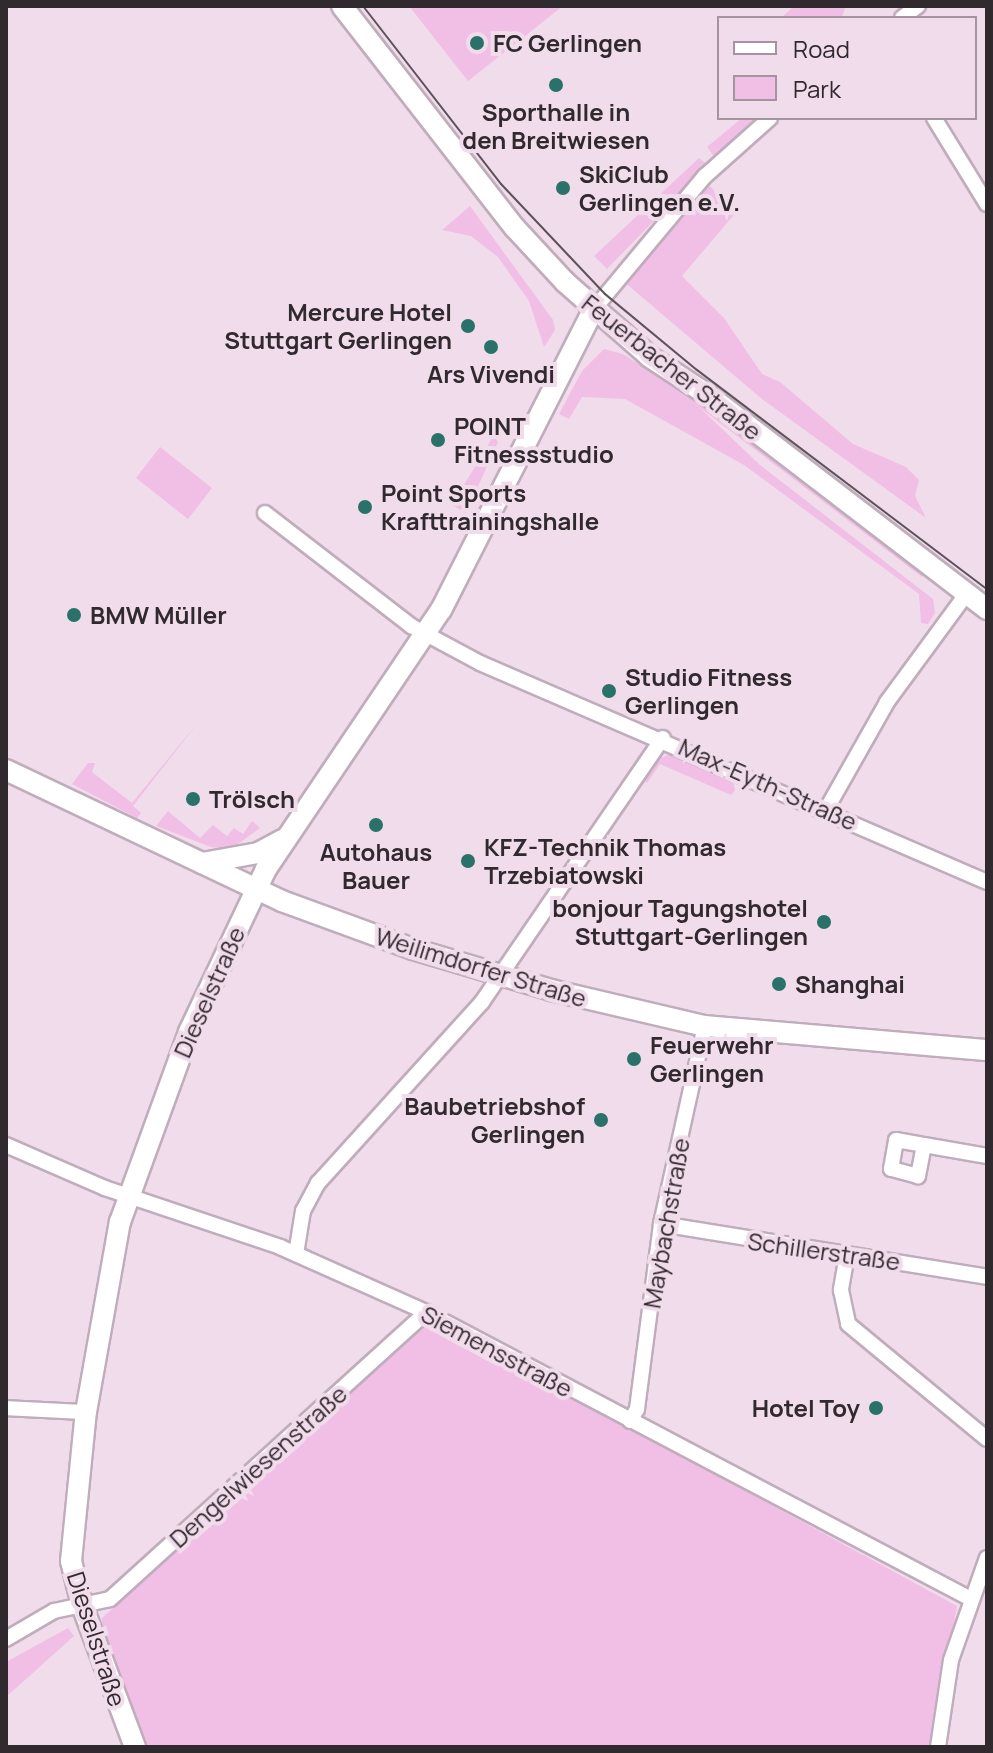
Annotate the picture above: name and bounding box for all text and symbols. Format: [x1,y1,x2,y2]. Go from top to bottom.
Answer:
legend [717,16,977,120]
place label: FC Gerlingen [493,29,642,57]
text: Road [793,32,850,65]
marker: FC Gerlingen [468,34,486,52]
text: Park [793,72,841,105]
marker: Sporthalle in den Breitwiesen [547,76,565,94]
place label: Sporthalle in den Breitwiesen [462,98,650,154]
place label: SkiClub Gerlingen e.V. [579,160,740,216]
marker: SkiClub Gerlingen e.V. [554,179,572,197]
street label: Feuerbacher Straße [577,288,767,446]
place label: Mercure Hotel Stuttgart Gerlingen [224,298,452,354]
marker: Mercure Hotel Stuttgart Gerlingen [459,317,477,335]
marker: Ars Vivendi [482,338,500,356]
place label: Ars Vivendi [427,360,555,388]
place label: POINT Fitnessstudio [454,412,614,468]
marker: POINT Fitnessstudio [429,431,447,449]
place label: Point Sports Krafttrainingshalle [381,479,599,535]
marker: Point Sports Krafttrainingshalle [356,498,374,516]
place label: BMW Müller [90,601,227,629]
marker: BMW Müller [65,606,83,624]
place label: Studio Fitness Gerlingen [625,663,792,719]
marker: Studio Fitness Gerlingen [600,682,618,700]
street label: Max-Eyth-Straße [675,732,861,836]
place label: Trölsch [209,785,295,813]
marker: Trölsch [184,790,202,808]
marker: Autohaus Bauer [367,816,385,834]
place label: KFZ-Technik Thomas Trzebiatowski [484,833,726,889]
place label: Autohaus Bauer [320,838,432,894]
marker: KFZ-Technik Thomas Trzebiatowski [459,852,477,870]
place label: bonjour Tagungshotel Stuttgart-Gerlingen [552,894,808,950]
marker: bonjour Tagungshotel Stuttgart-Gerlingen [815,913,833,931]
street label: Weilimdorfer Straße [372,921,590,1013]
street label: Dieselstraße [167,922,251,1062]
place label: Shanghai [795,970,905,998]
marker: Shanghai [770,975,788,993]
place label: Feuerwehr Gerlingen [650,1031,774,1087]
marker: Feuerwehr Gerlingen [625,1050,643,1068]
place label: Baubetriebshof Gerlingen [404,1092,585,1148]
marker: Baubetriebshof Gerlingen [592,1111,610,1129]
street label: Maybachstraße [637,1135,695,1311]
street label: Schillerstraße [746,1226,902,1276]
street label: Siemensstraße [417,1299,577,1403]
street label: Dengelwiesenstraße [163,1379,353,1553]
place label: Hotel Toy [752,1394,860,1422]
marker: Hotel Toy [867,1399,885,1417]
street label: Dieselstraße [62,1568,132,1710]

